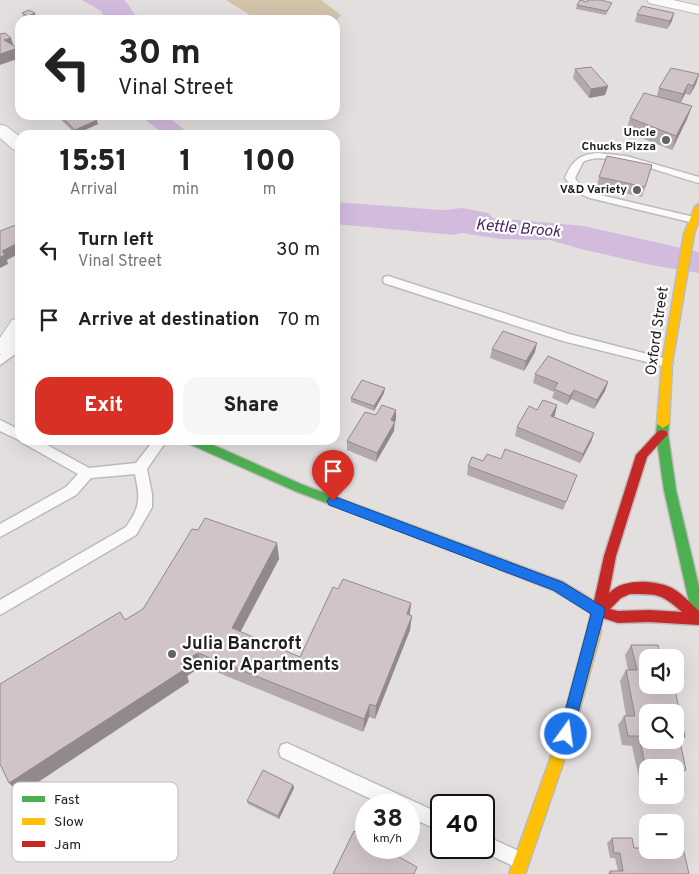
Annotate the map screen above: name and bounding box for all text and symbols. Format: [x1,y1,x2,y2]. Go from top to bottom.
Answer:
text: 30 m [118,32,201,76]
icon: left [35,35,100,100]
text: Vinal Street [118,75,234,102]
place label: Uncle Chucks Pizza [582,125,656,155]
marker: Uncle Chucks Pizza [660,134,672,146]
text: 15:51 [59,144,128,181]
text: 1 [179,144,192,181]
text: 100 [243,144,296,181]
text: Arrival [70,180,117,200]
text: min [172,180,199,200]
text: m [263,180,276,200]
place label: V&D Variety [560,182,627,198]
marker: V&D Variety [631,184,643,196]
water label: Kettle Brook [475,215,562,243]
text: Turn left [78,228,154,252]
icon: left [35,236,63,264]
text: 30 m [276,238,320,262]
text: Vinal Street [78,252,162,272]
street label: Oxford Street [642,285,674,377]
icon: arrive [35,306,63,334]
text: Arrive at destination [78,308,259,332]
text: 70 m [278,308,320,332]
button: Exit [35,377,173,435]
button: Share [183,377,320,435]
pin [312,450,354,501]
icon: arrive [319,457,347,485]
place label: Julia Bancroft Senior Apartments [182,633,339,677]
marker: Julia Bancroft Senior Apartments [166,648,178,660]
map controls [639,649,684,859]
button: sound [639,649,684,694]
button: search [639,704,684,749]
position arrow [539,707,591,759]
button: + [639,759,684,804]
legend [12,782,178,862]
text: Fast [54,792,80,809]
speed limit sign: 40 [430,794,495,859]
text: 38 [372,804,403,836]
text: Slow [54,814,84,831]
button: − [639,814,684,859]
text: km/h [373,831,402,847]
text: Jam [54,837,81,854]

